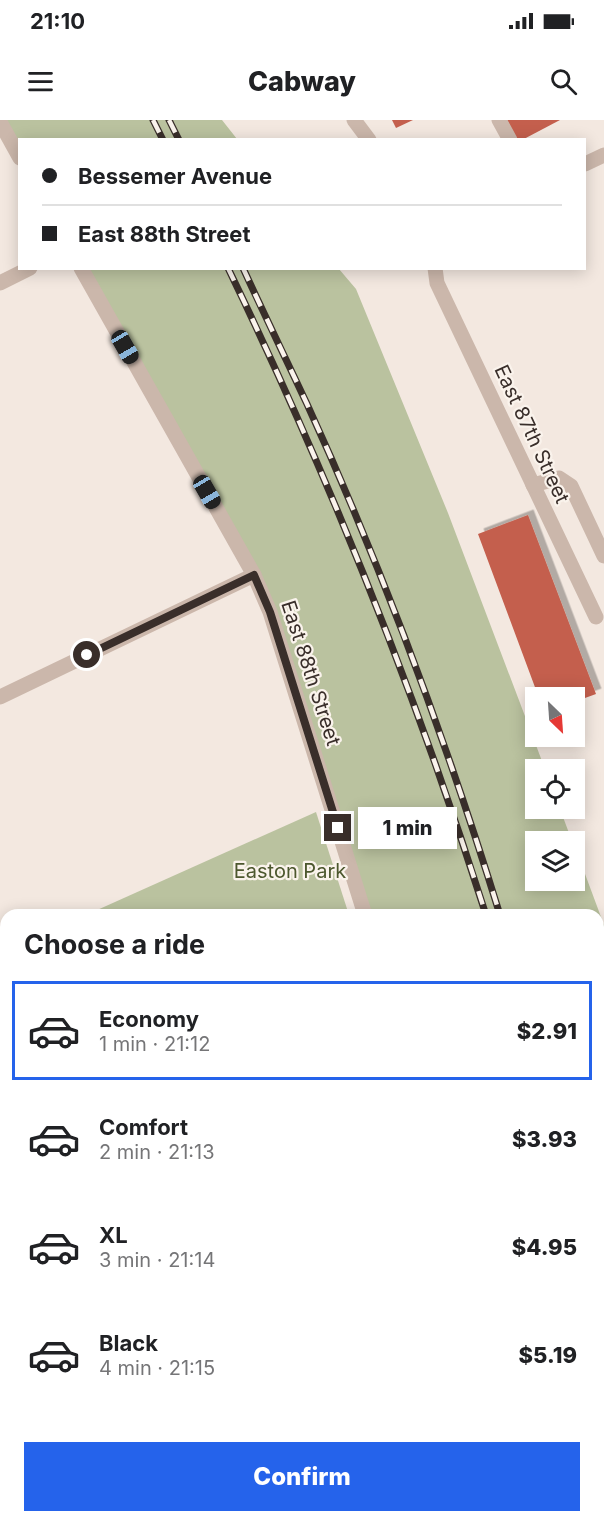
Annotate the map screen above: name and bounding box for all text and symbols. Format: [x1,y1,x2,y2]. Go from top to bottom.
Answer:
text: 21:10 [30,8,85,34]
icon: menu [24,65,57,98]
text: Cabway [248,65,356,98]
icon: search [547,65,580,98]
text: Bessemer Avenue [78,163,272,189]
text: East 88th Street [78,221,251,247]
car [108,327,142,367]
street label: East 87th Street [489,361,575,507]
car [190,472,224,512]
street label: East 88th Street [276,597,346,749]
route start [73,641,100,668]
north arrow [525,687,585,747]
map controls [525,687,585,891]
button: locate [525,759,585,819]
callout: 1 min [359,807,458,849]
route end [324,814,351,841]
text: 1 min [382,816,433,840]
button: layers [525,831,585,891]
park label: Easton Park [234,859,346,883]
text: Choose a ride [24,928,205,961]
icon: car [27,1004,81,1058]
text: Economy [99,1006,199,1032]
text: $2.91 [517,1018,577,1044]
text: 1 min · 21:12 [99,1032,210,1056]
icon: car [27,1112,81,1166]
text: Comfort [99,1114,188,1140]
text: $3.93 [512,1126,577,1152]
text: 2 min · 21:13 [99,1140,215,1164]
icon: car [27,1220,81,1274]
text: XL [99,1222,128,1248]
text: $4.95 [512,1234,577,1260]
text: 3 min · 21:14 [99,1248,215,1272]
icon: car [27,1328,81,1382]
text: Black [99,1330,158,1356]
text: $5.19 [519,1342,577,1368]
text: 4 min · 21:15 [99,1356,215,1380]
button: Confirm [24,1442,580,1511]

